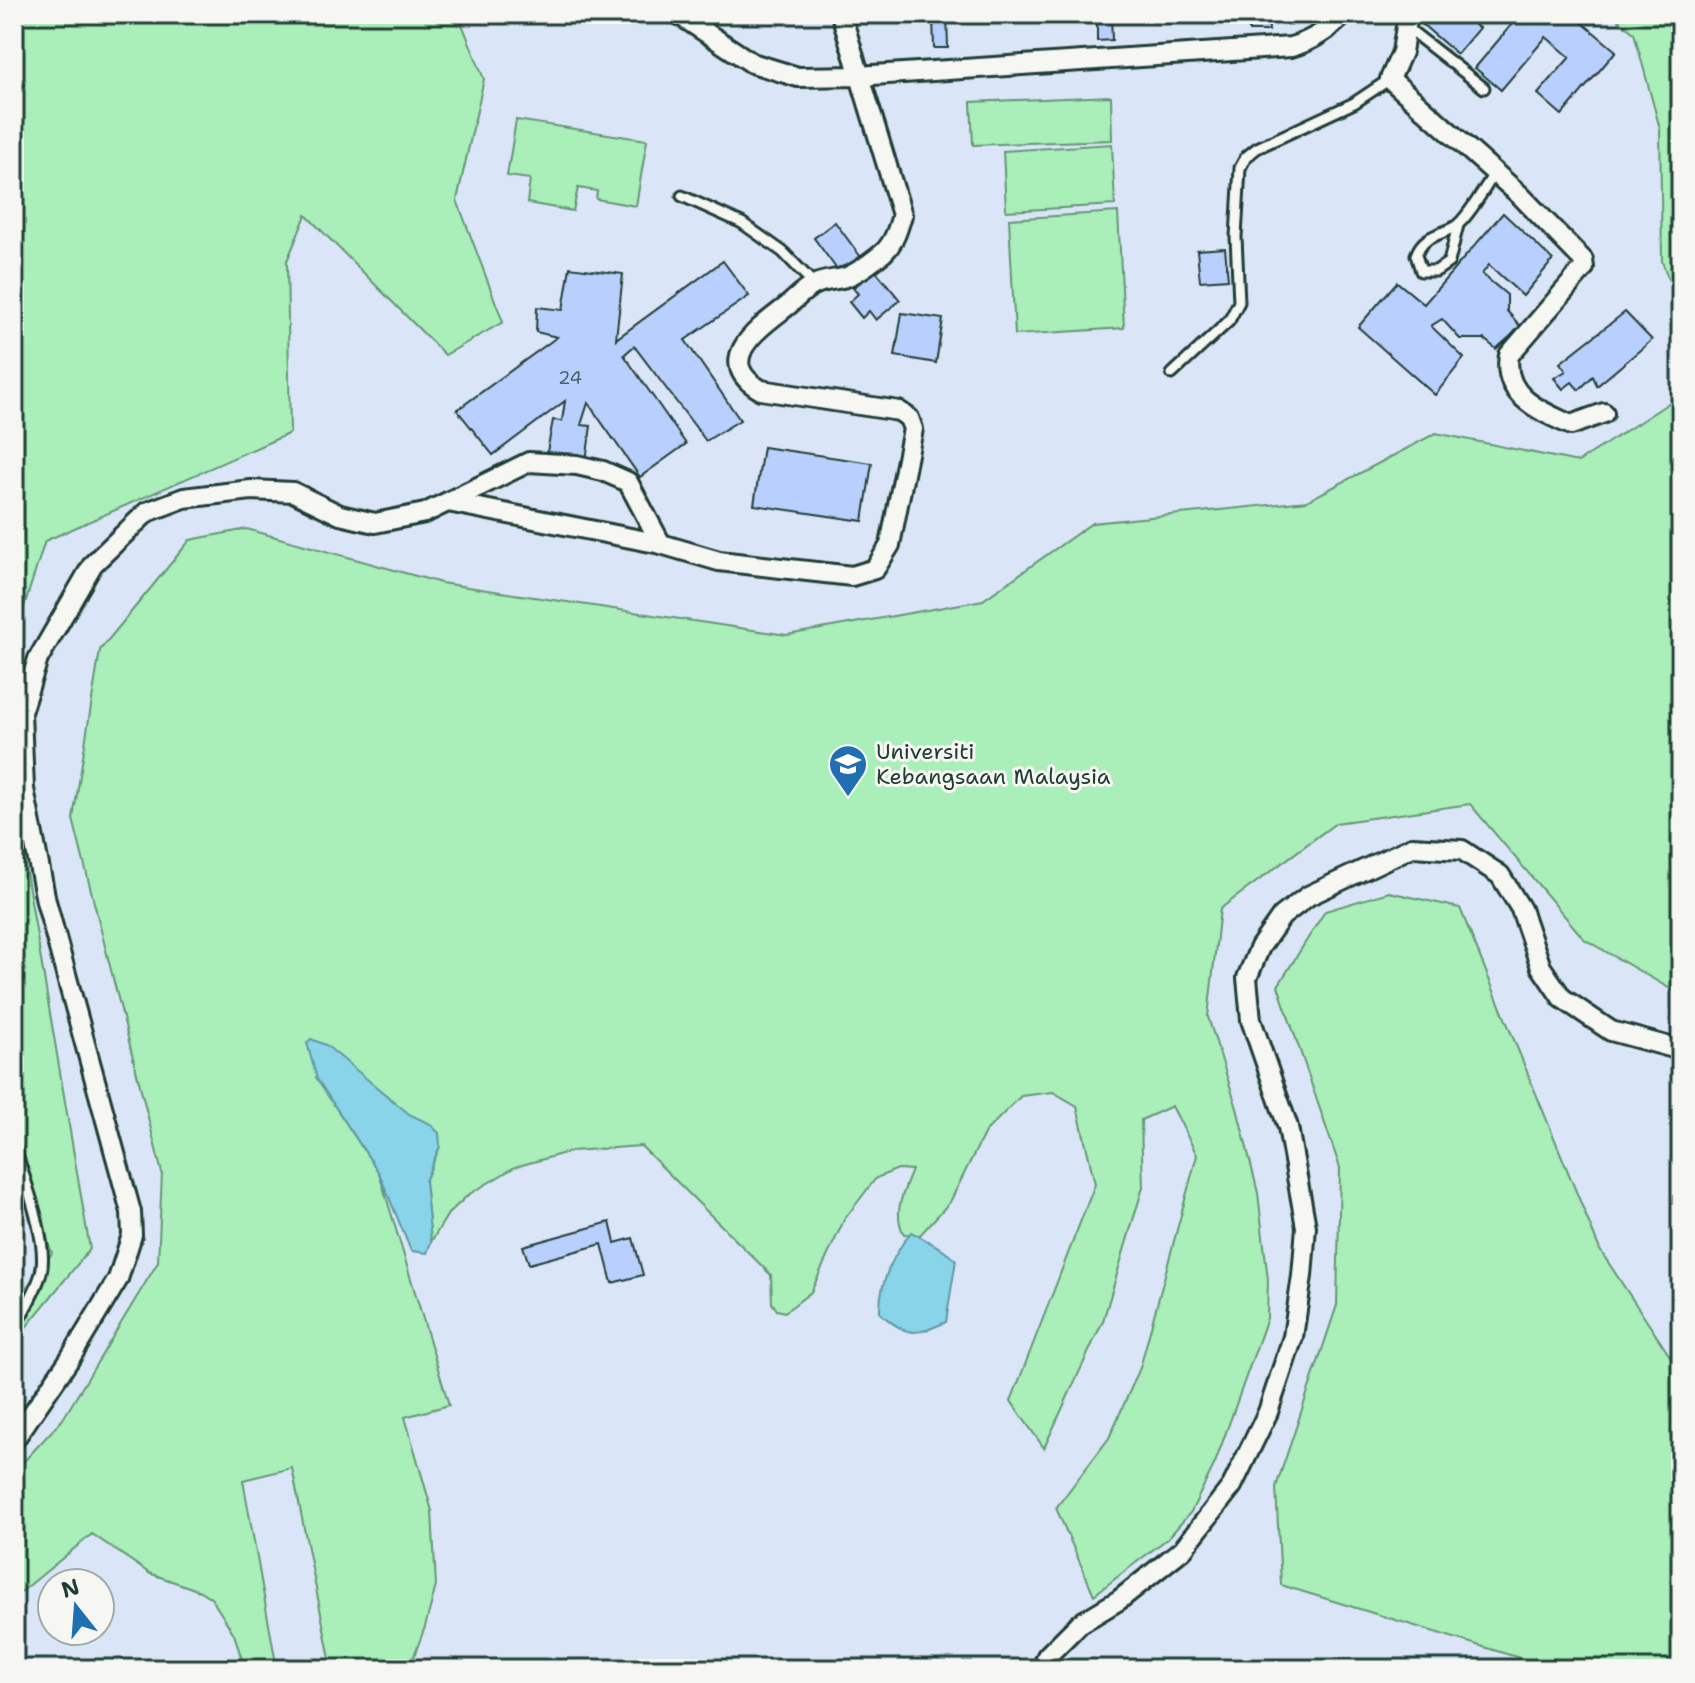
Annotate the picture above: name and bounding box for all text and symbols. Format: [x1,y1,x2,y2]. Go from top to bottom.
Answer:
house number: 24 [558,366,582,390]
place label: Universiti Kebangsaan Malaysia [876,737,1111,791]
school or university icon: Universiti Kebangsaan Malaysia [827,743,869,798]
north arrow [36,1567,116,1647]
text: N [58,1572,83,1605]

